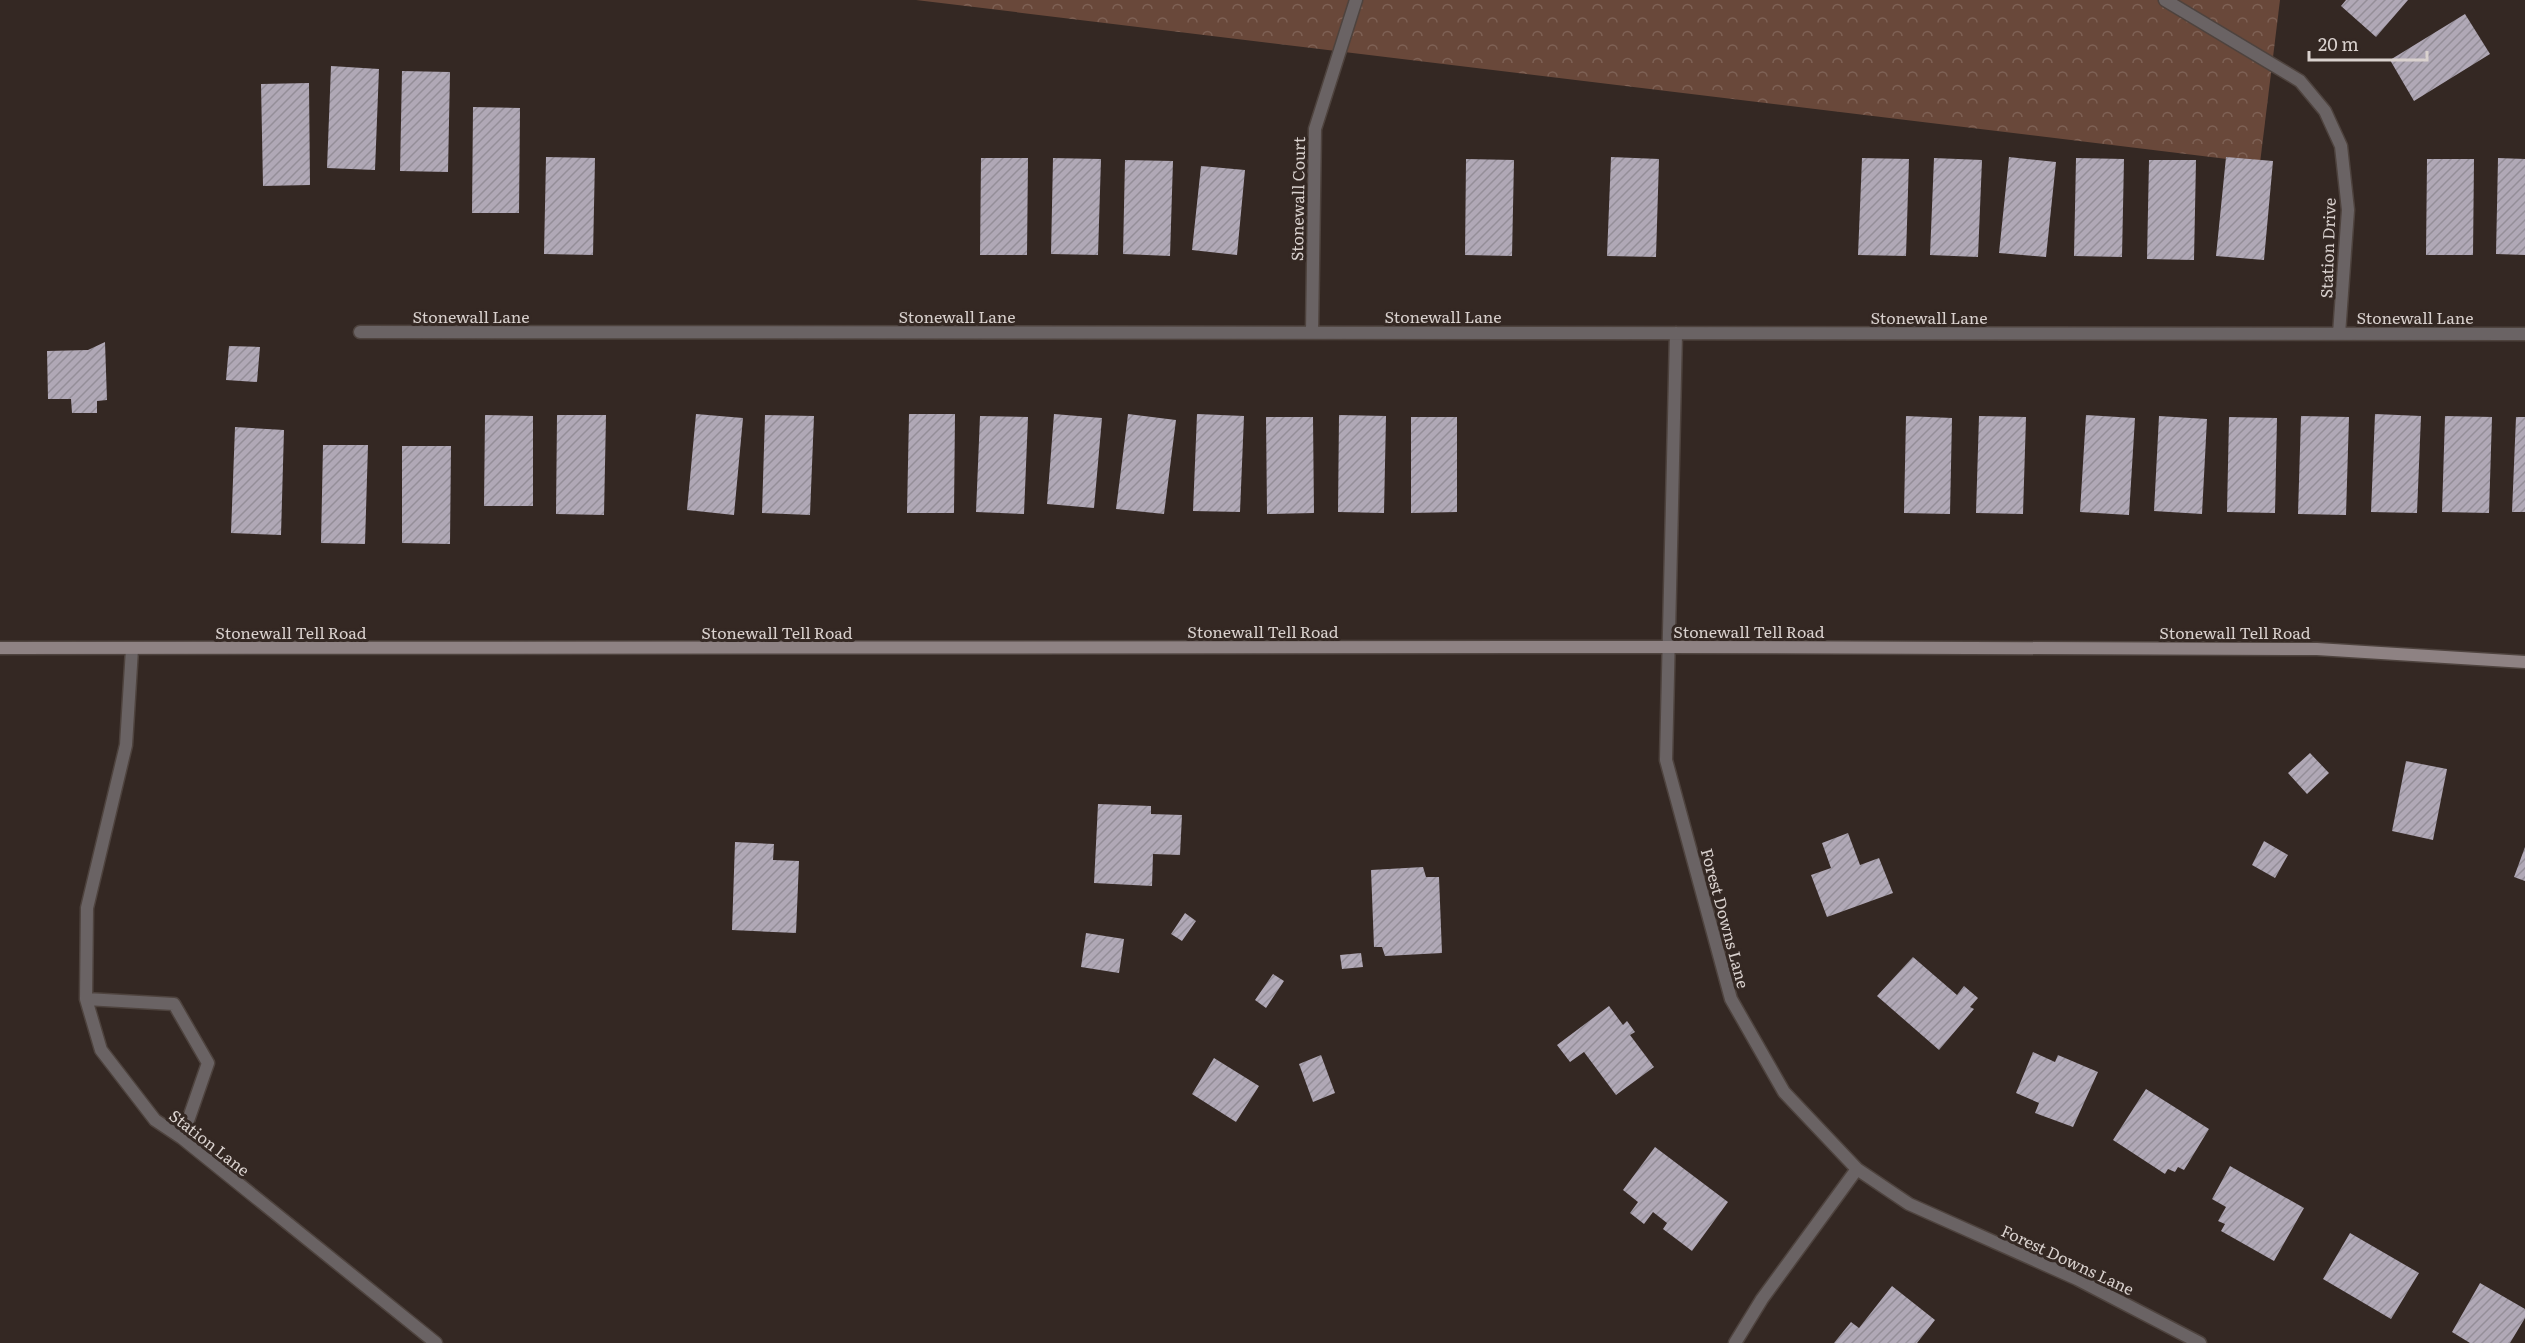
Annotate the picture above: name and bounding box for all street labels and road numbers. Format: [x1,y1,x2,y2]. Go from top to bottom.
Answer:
street label: Stonewall Court [1284,136,1310,261]
street label: Station Drive [2313,197,2341,299]
street label: Stonewall Lane [412,304,530,328]
street label: Stonewall Lane [898,304,1016,328]
street label: Stonewall Lane [1384,304,1502,328]
street label: Stonewall Lane [1870,305,1988,329]
street label: Stonewall Lane [2356,305,2474,329]
street label: Stonewall Tell Road [1187,619,1339,643]
street label: Stonewall Tell Road [1673,619,1825,643]
street label: Stonewall Tell Road [215,620,367,644]
street label: Stonewall Tell Road [701,620,853,644]
street label: Stonewall Tell Road [2159,620,2311,644]
street label: Forest Downs Lane [1696,845,1756,991]
street label: Station Lane [165,1103,255,1181]
street label: Forest Downs Lane [1998,1218,2138,1300]

